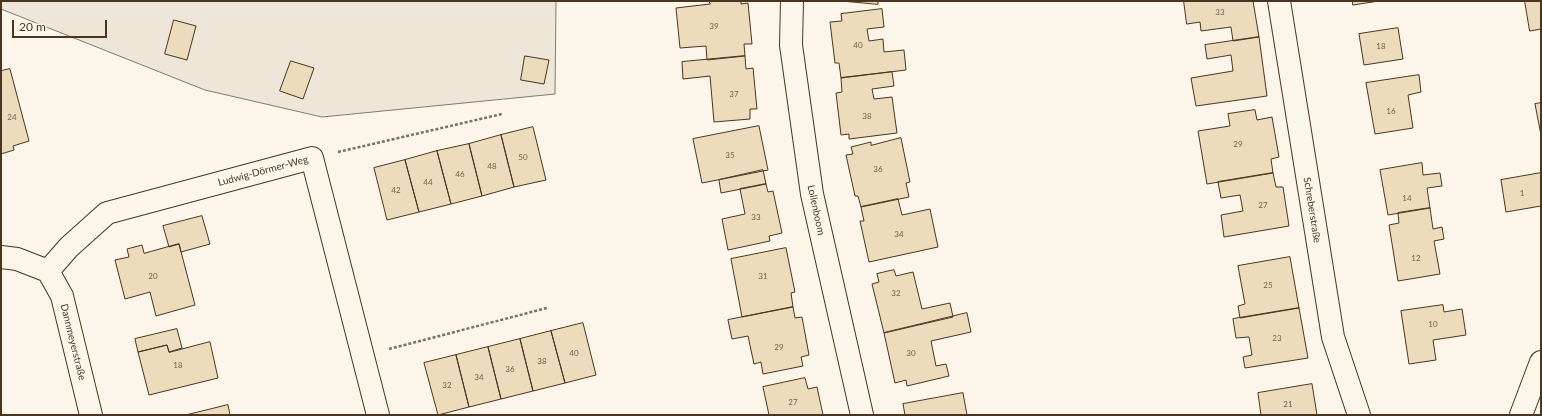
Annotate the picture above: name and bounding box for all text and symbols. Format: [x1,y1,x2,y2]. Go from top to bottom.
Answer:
house number: 33 [1215,7,1225,17]
scale bar [14,12,109,38]
text: 20 m [19,19,46,34]
house number: 39 [709,21,719,31]
house number: 40 [853,40,863,50]
house number: 18 [1376,41,1386,51]
house number: 37 [729,89,739,99]
house number: 16 [1386,106,1396,116]
house number: 38 [862,111,872,121]
house number: 24 [7,112,17,122]
house number: 29 [1233,139,1243,149]
house number: 35 [725,150,735,160]
house number: 50 [518,152,528,162]
street label: Ludwig-Dörmer-Weg [217,153,309,189]
house number: 48 [487,161,497,171]
house number: 36 [873,164,883,174]
house number: 46 [455,169,465,179]
street label: Schreberstraße [1301,176,1323,244]
house number: 44 [423,177,433,187]
street label: Lollenboom [805,184,827,236]
house number: 42 [391,185,401,195]
house number: 1 [1520,188,1524,198]
house number: 14 [1402,193,1412,203]
house number: 27 [1258,200,1268,210]
house number: 33 [751,212,761,222]
house number: 34 [894,229,904,239]
house number: 12 [1411,253,1421,263]
house number: 20 [148,271,158,281]
house number: 31 [758,271,768,281]
house number: 25 [1263,280,1273,290]
house number: 32 [891,288,901,298]
street label: Dannmeyerstraße [58,303,88,381]
house number: 10 [1428,319,1438,329]
house number: 23 [1272,333,1282,343]
house number: 29 [774,342,784,352]
house number: 40 [569,348,579,358]
house number: 30 [906,348,916,358]
house number: 38 [537,356,547,366]
house number: 18 [173,360,183,370]
house number: 36 [505,364,515,374]
house number: 34 [474,372,484,382]
house number: 32 [442,380,452,390]
house number: 27 [788,397,798,407]
house number: 21 [1283,399,1293,409]

